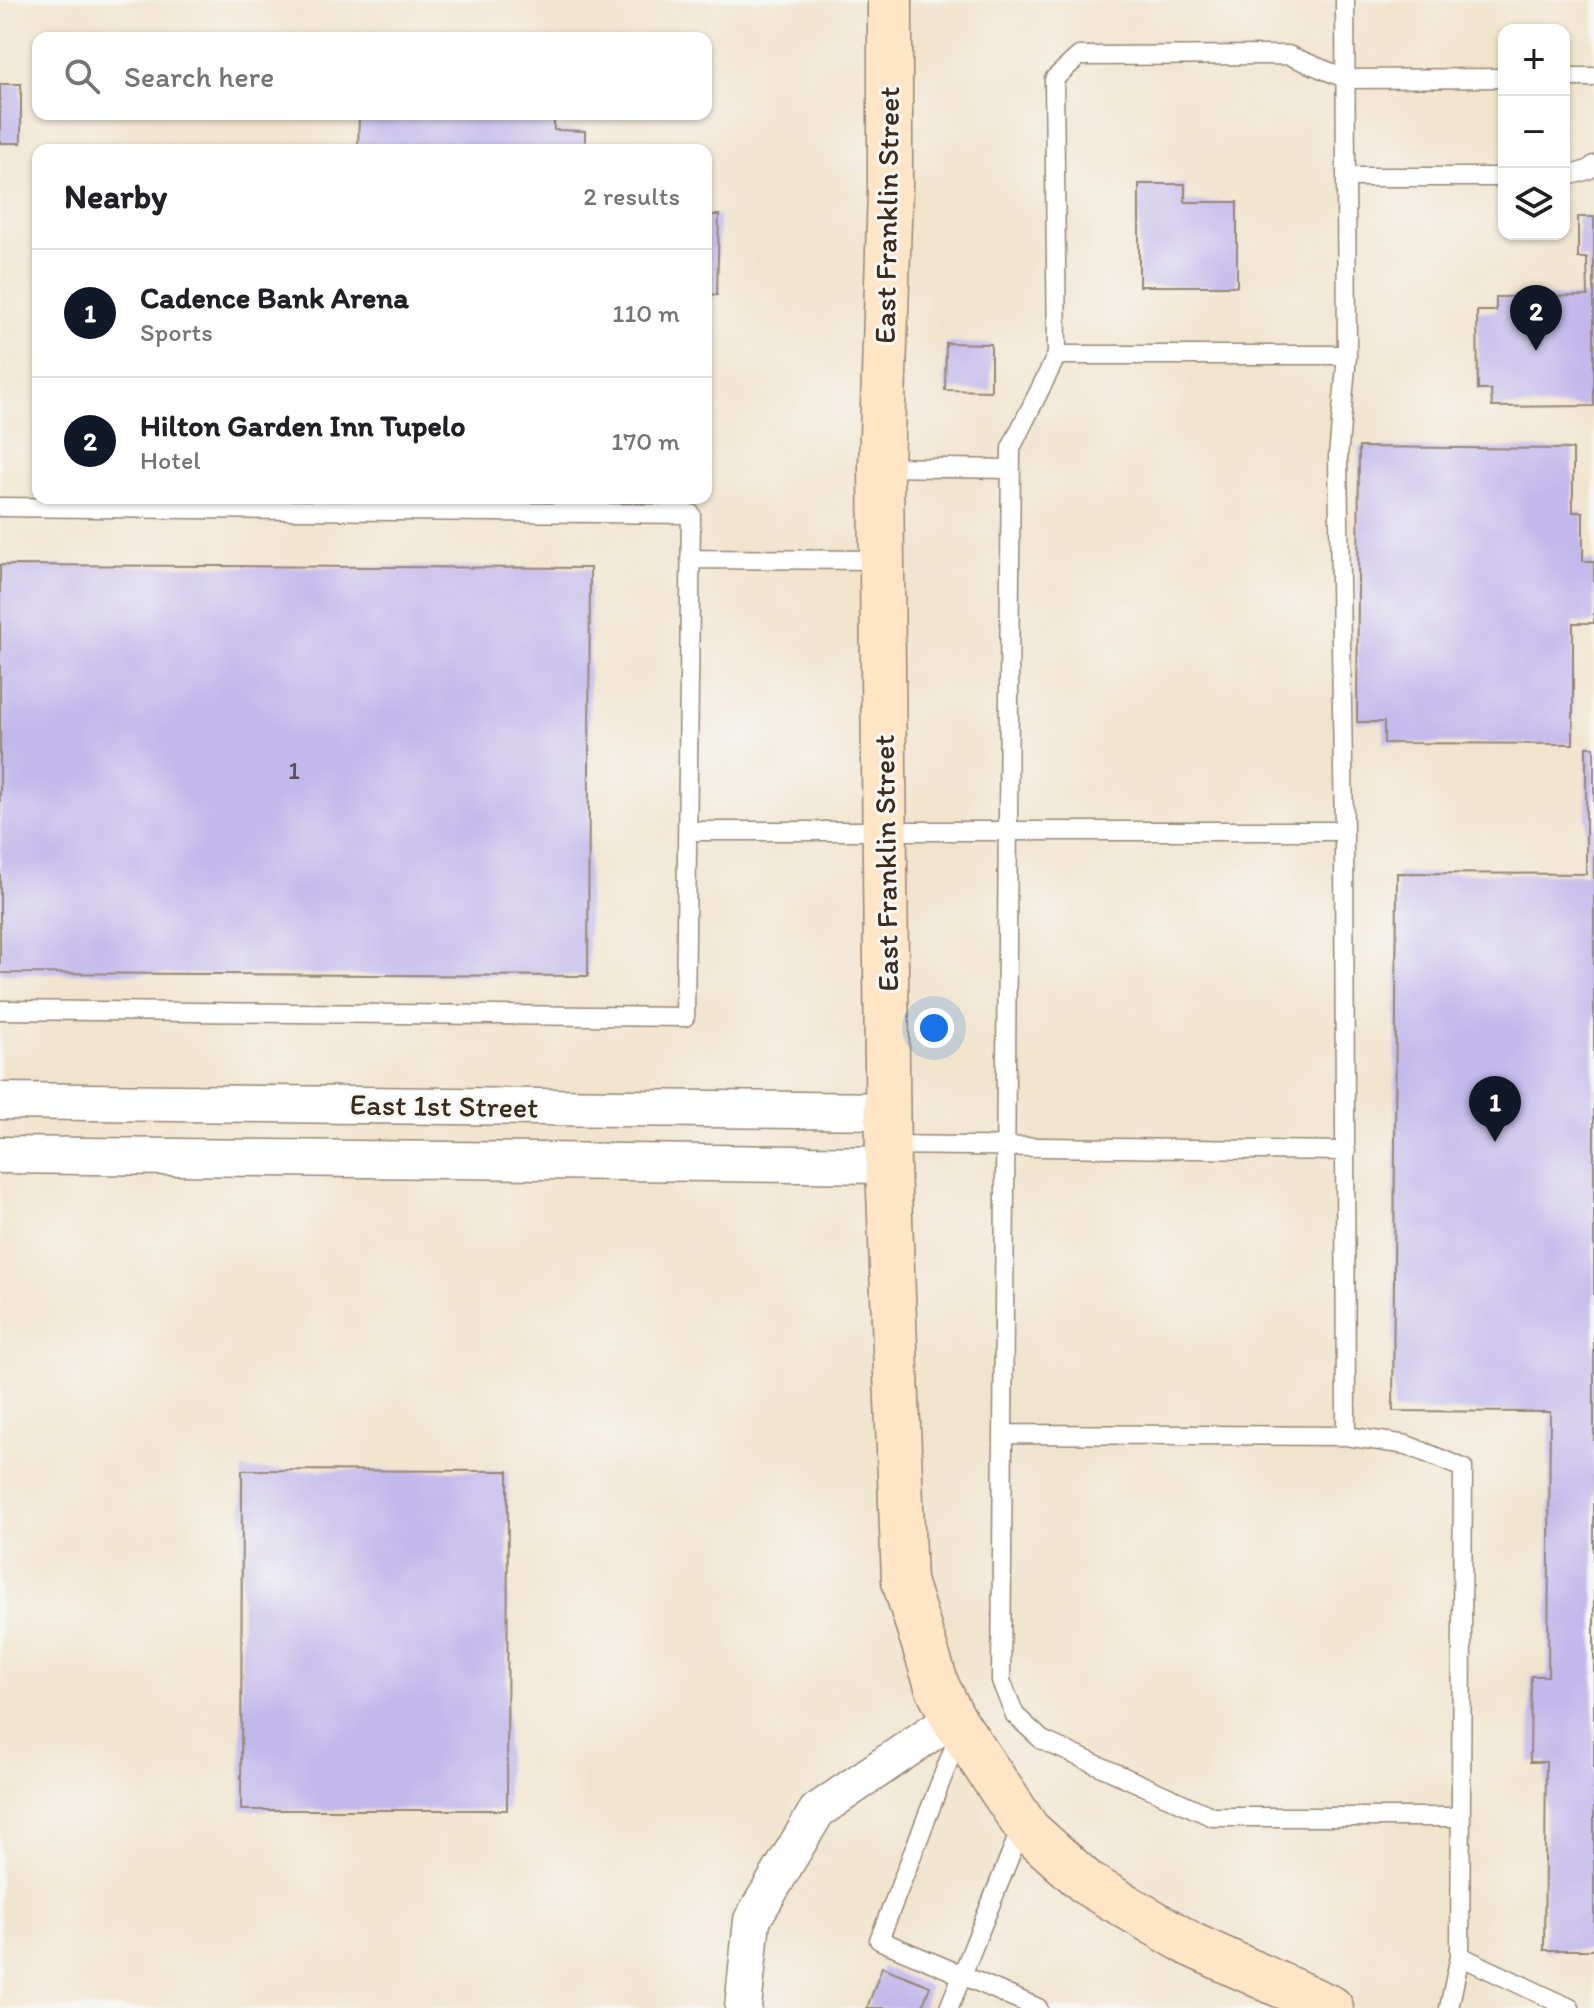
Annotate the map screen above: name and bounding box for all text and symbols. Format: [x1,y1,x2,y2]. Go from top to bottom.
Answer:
map controls [1498,24,1570,240]
button: + [1498,24,1570,96]
search box [32,32,712,120]
icon: search [60,54,104,98]
text: Search here [124,58,274,95]
street label: East Franklin Street [866,86,907,344]
button: − [1498,96,1570,168]
button: layers [1498,168,1570,240]
text: Nearby [64,176,167,217]
text: 2 results [583,180,680,212]
text: Cadence Bank Arena [140,279,409,316]
pin: 2 [1510,285,1562,351]
text: 1 [84,297,96,329]
text: 110 m [612,297,680,329]
text: Sports [140,316,213,348]
text: Hilton Garden Inn Tupelo [140,407,465,444]
text: 2 [83,425,97,457]
text: 170 m [611,425,680,457]
text: Hotel [140,444,201,476]
street label: East Franklin Street [865,734,906,992]
house number: 1 [288,754,300,786]
your location [914,1008,954,1048]
pin: 1 [1469,1076,1521,1142]
street label: East 1st Street [349,1085,539,1126]

